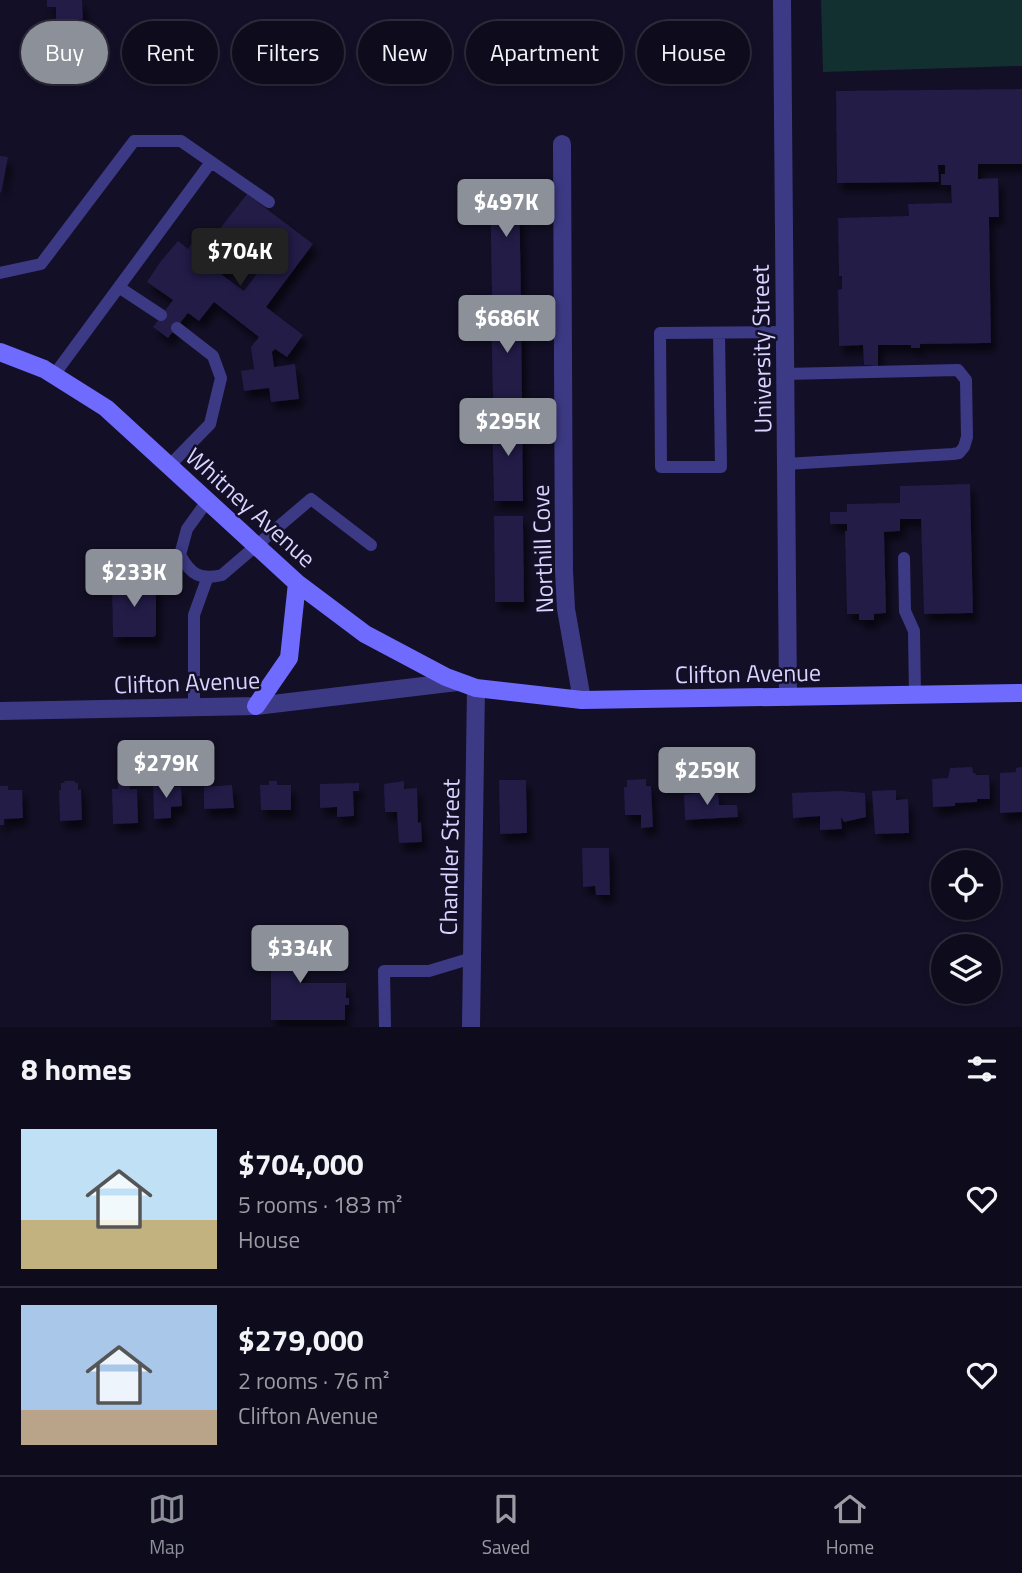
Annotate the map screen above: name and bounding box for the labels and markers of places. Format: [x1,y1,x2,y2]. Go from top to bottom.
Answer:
pin: $497K [457,180,555,239]
pin: $704K [191,229,289,288]
pin: $686K [458,296,556,355]
pin: $295K [459,398,557,458]
pin: $233K [85,550,183,609]
pin: $279K [117,740,215,800]
pin: $259K [658,748,756,807]
pin: $334K [251,926,349,985]

